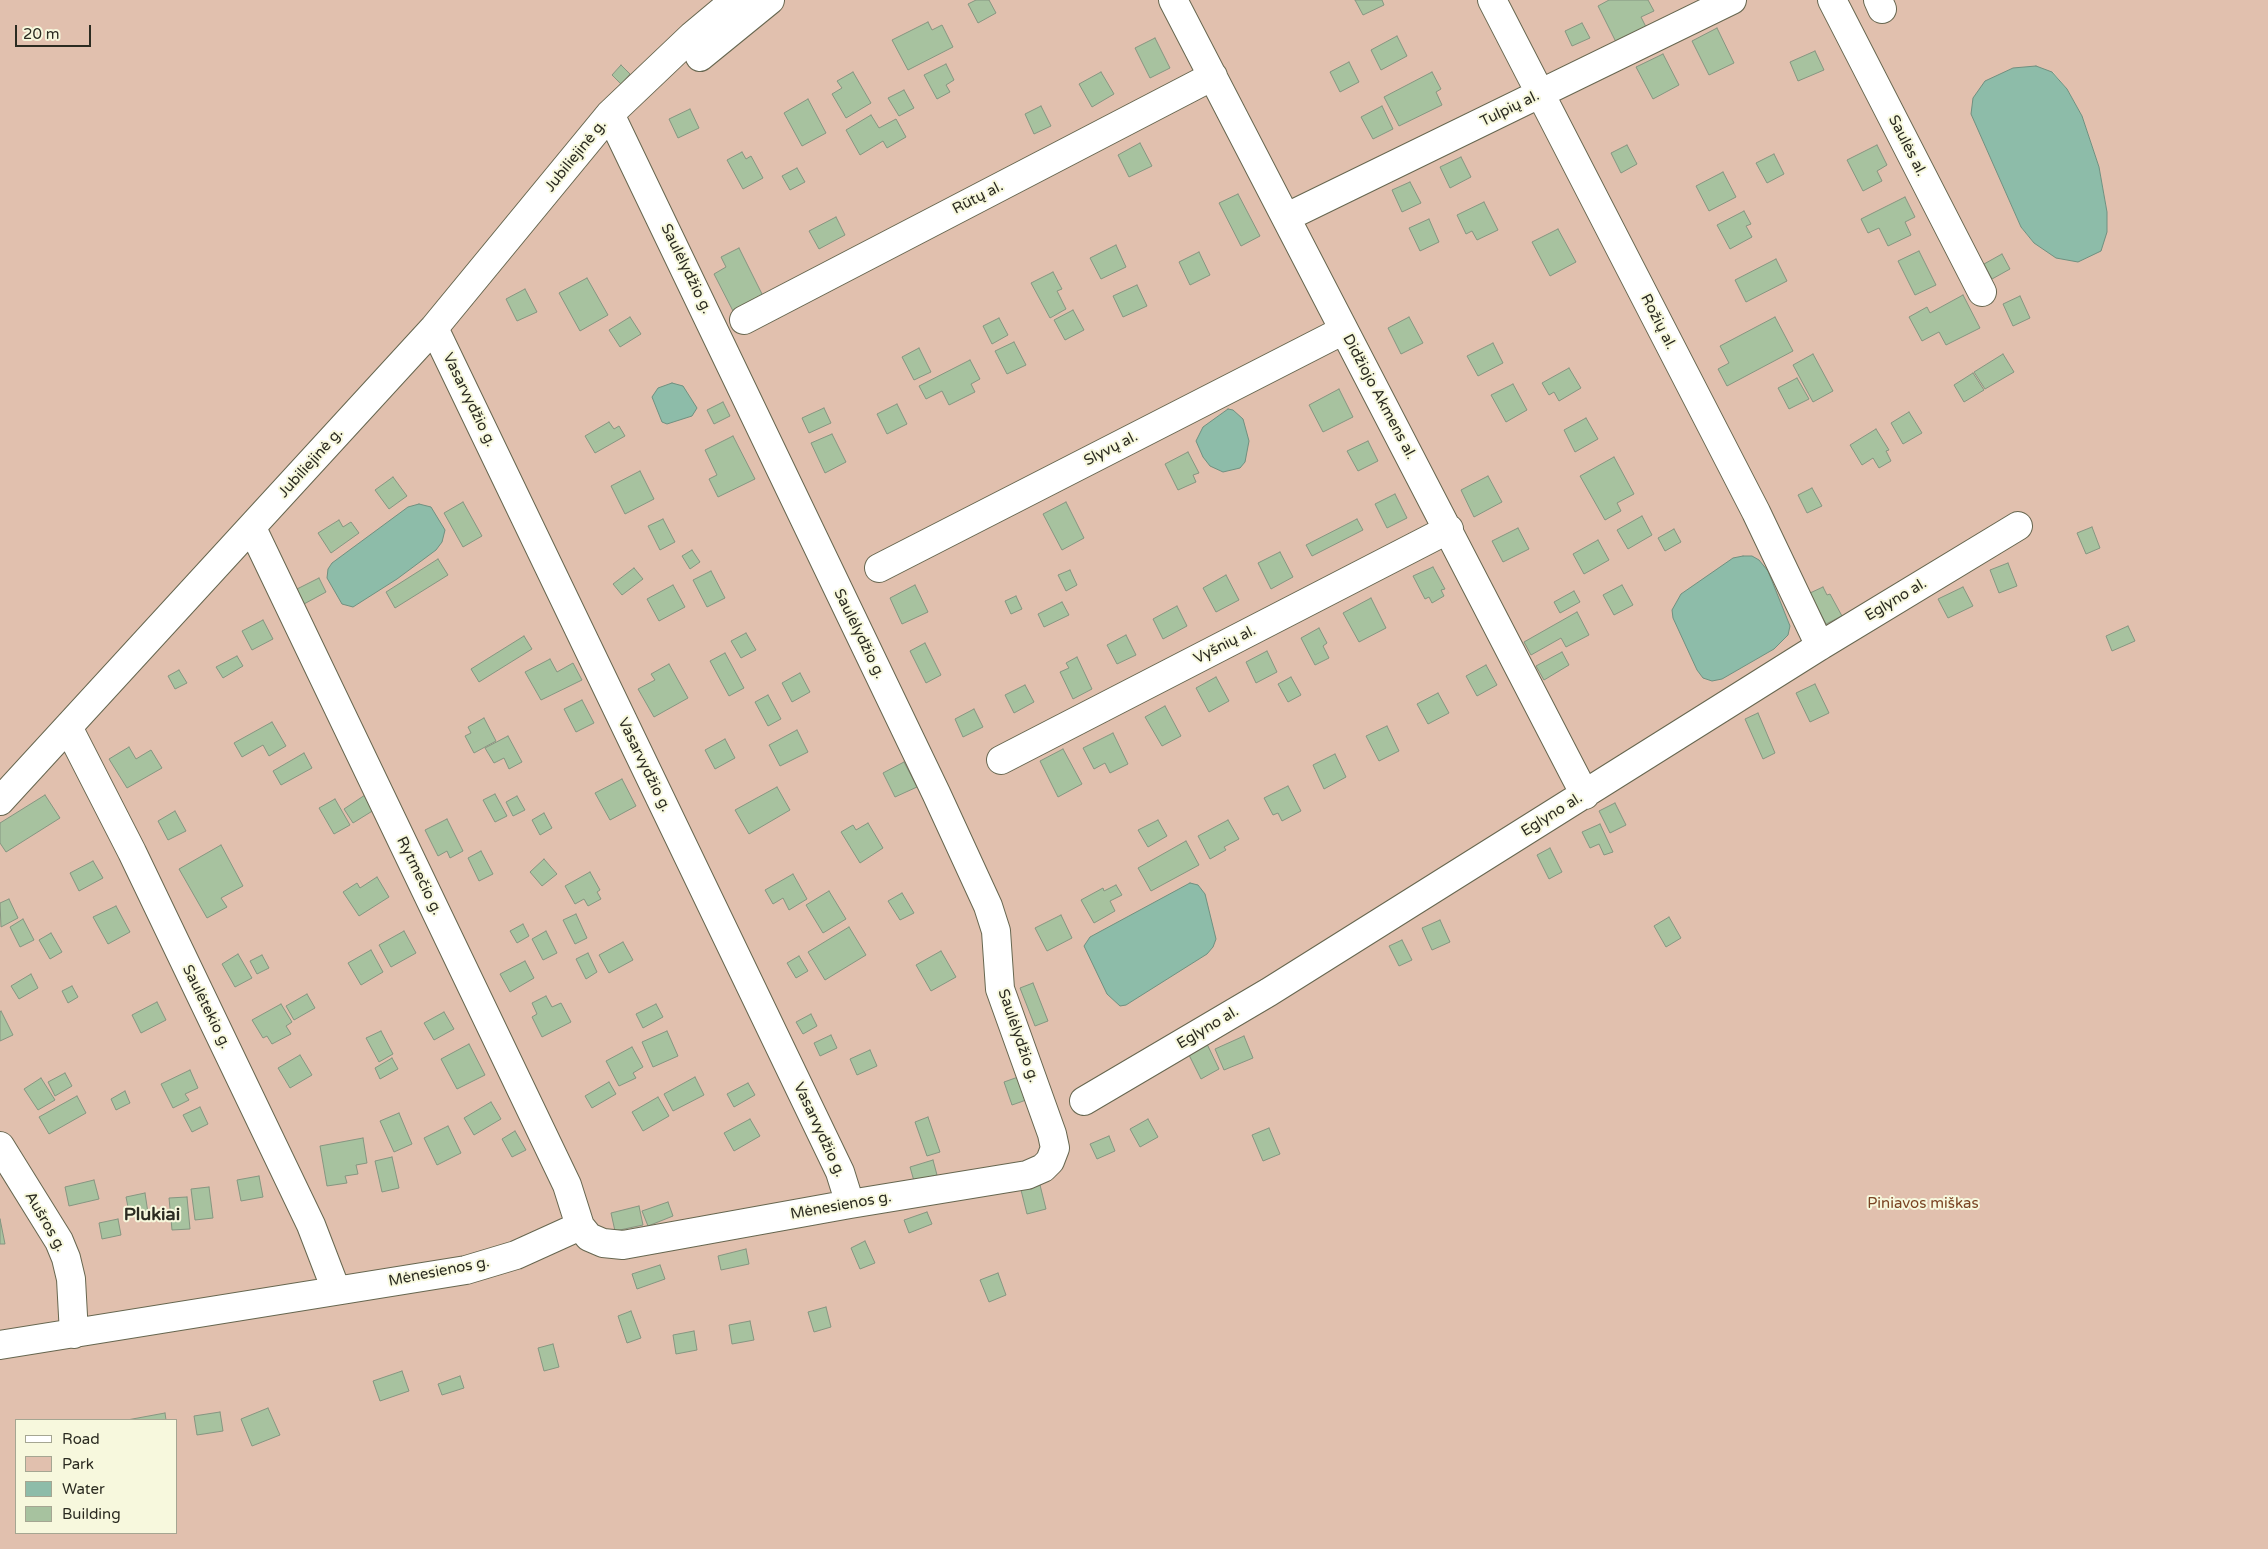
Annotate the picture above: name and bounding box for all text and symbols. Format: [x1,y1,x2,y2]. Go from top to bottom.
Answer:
scale bar [18,15,94,47]
text: 20 m [23,25,60,43]
street label: Tulpių al. [1478,87,1542,131]
street label: Saulės al. [1884,112,1930,180]
street label: Jubiliejinė g. [541,116,611,196]
street label: Rūtų al. [950,178,1006,218]
street label: Saulėlydžio g. [656,221,716,317]
street label: Rožių al. [1636,291,1680,353]
street label: Didžiojo Akmens al. [1338,331,1420,463]
street label: Vasarvydžio g. [438,350,500,450]
street label: Jubiliejinė g. [275,424,347,502]
street label: Slyvų al. [1081,428,1141,470]
street label: Eglyno al. [1862,575,1930,625]
street label: Saulėlydžio g. [829,586,889,682]
street label: Vyšnių al. [1191,622,1259,668]
street label: Vasarvydžio g. [613,715,675,815]
street label: Eglyno al. [1518,789,1586,841]
street label: Rytmečio g. [392,834,446,918]
street label: Saulėtekio g. [178,962,234,1052]
street label: Saulėlydžio g. [994,987,1042,1085]
street label: Eglyno al. [1174,1003,1242,1053]
street label: Vasarvydžio g. [789,1080,849,1180]
street label: Mėnesienos g. [789,1188,893,1224]
street label: Aušros g. [21,1189,69,1255]
park label: Piniavos miškas [1867,1195,1979,1213]
district label: Plukiai [124,1204,180,1226]
street label: Mėnesienos g. [387,1253,491,1291]
legend [15,1419,178,1534]
text: Road [62,1430,100,1448]
text: Park [62,1455,94,1473]
text: Water [62,1480,105,1498]
text: Building [62,1505,121,1523]

